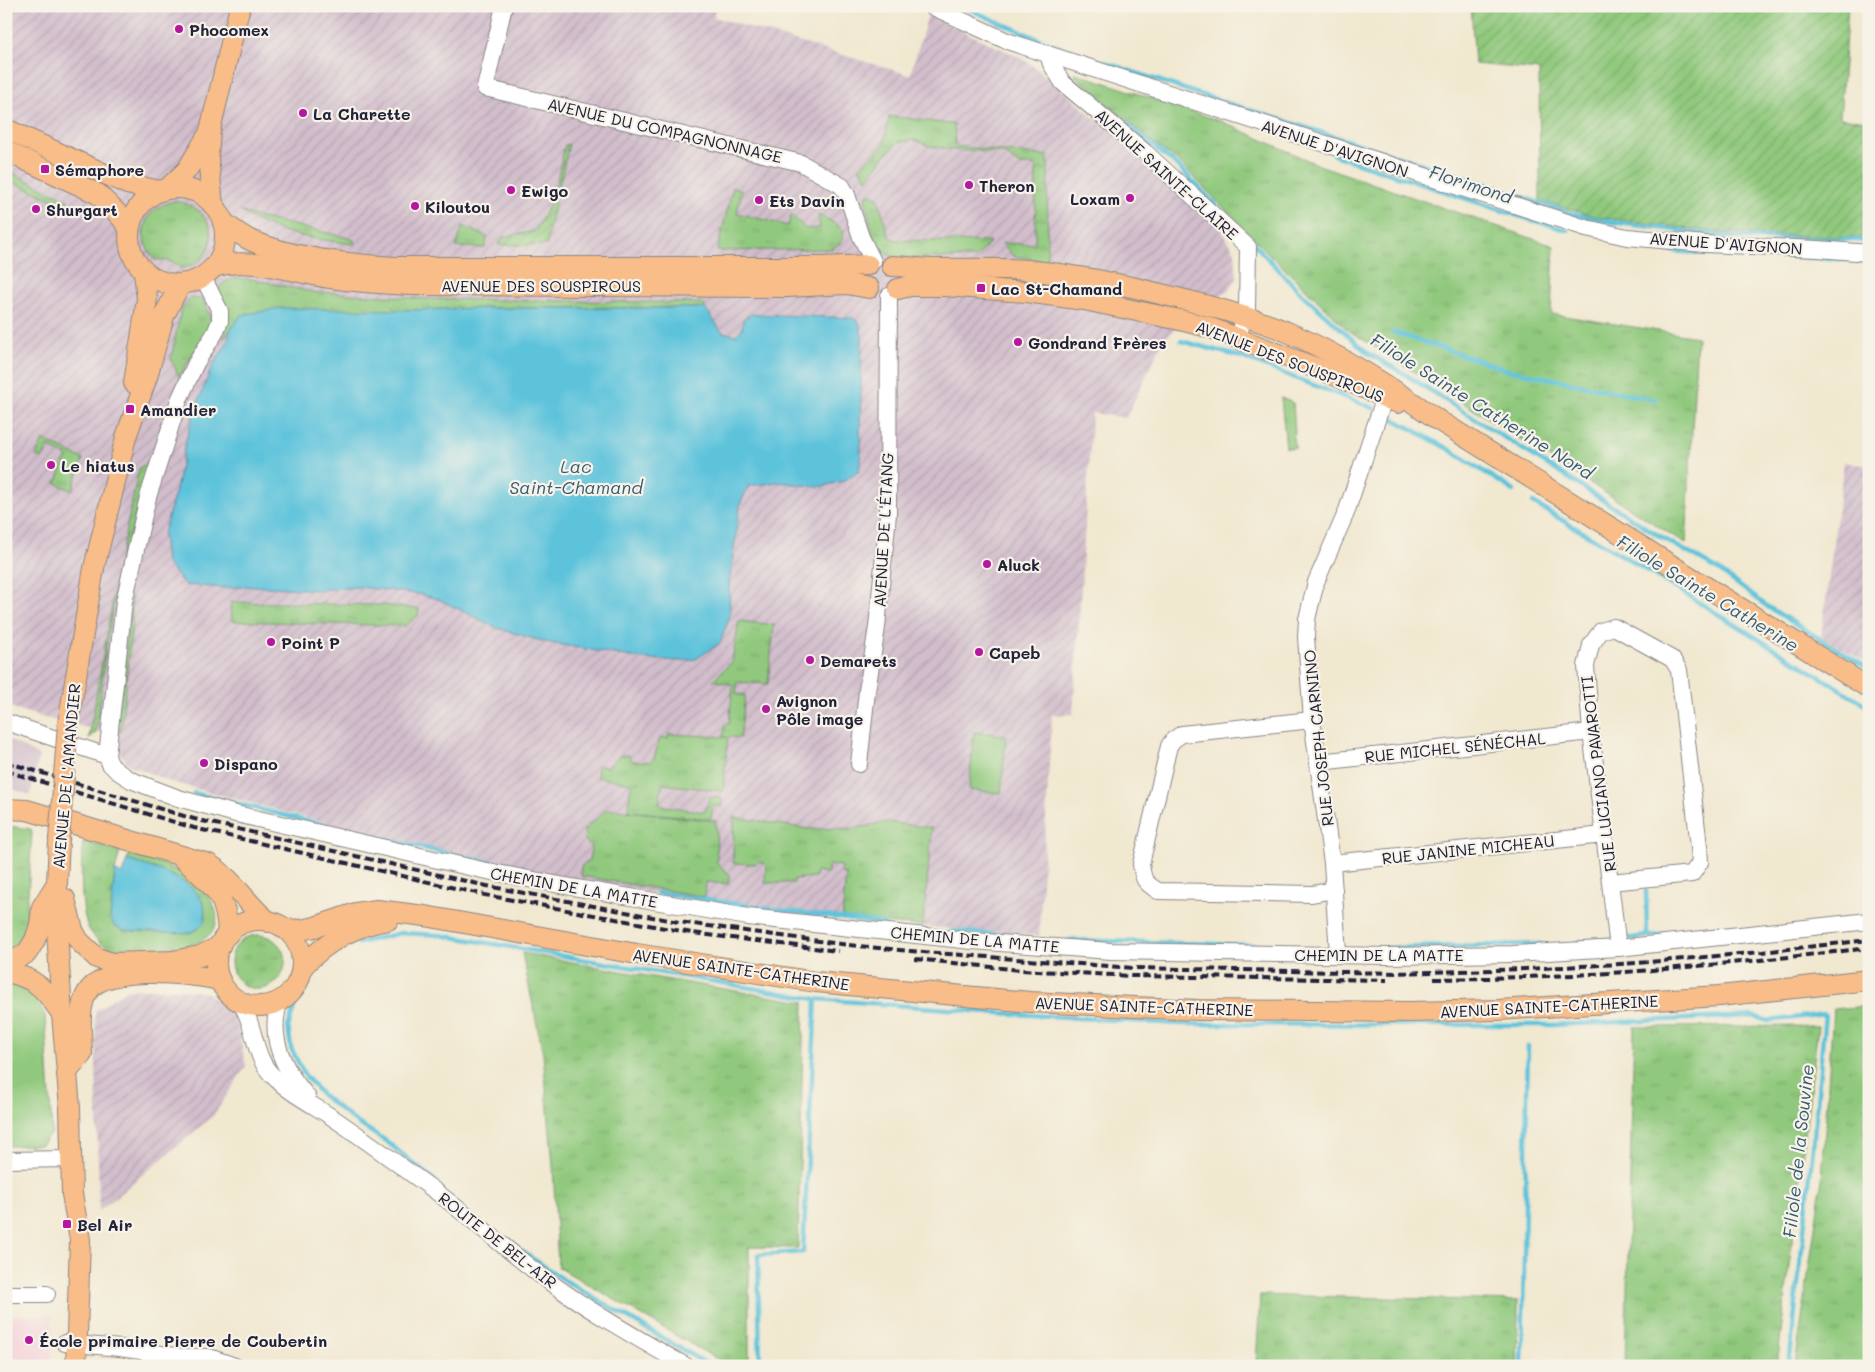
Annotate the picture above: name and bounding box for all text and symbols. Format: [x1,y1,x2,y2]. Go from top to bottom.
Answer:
place label: Phocomex [189,19,269,40]
marker: Phocomex [173,23,185,35]
street label: AVENUE DU COMPAGNONNAGE [546,93,784,167]
place label: La Charette [313,103,410,124]
street label: AVENUE SAINTE-CLAIRE [1091,104,1243,244]
marker: La Charette [297,107,309,119]
street label: AVENUE D'AVIGNON [1259,114,1411,182]
place label: Sémaphore [55,159,144,180]
water label: Florimond [1426,159,1517,209]
marker: Sémaphore [39,163,51,175]
place label: Theron [979,175,1035,196]
marker: Theron [963,179,975,191]
place label: Ewigo [521,180,569,201]
marker: Ewigo [505,184,517,196]
place label: Loxam [1070,188,1120,209]
place label: Ets Davin [769,190,845,211]
marker: Loxam [1124,192,1136,204]
marker: Ets Davin [753,194,765,206]
place label: Kiloutou [425,196,490,217]
place label: Shurgart [46,199,118,220]
marker: Kiloutou [409,200,421,212]
marker: Shurgart [30,203,42,215]
street label: AVENUE D'AVIGNON [1649,227,1803,259]
street label: AVENUE DES SOUSPIROUS [441,275,641,296]
place label: Lac St-Chamand [991,278,1122,299]
marker: Lac St-Chamand [975,282,987,294]
street label: AVENUE DES SOUSPIROUS [1193,315,1387,407]
water label: Filiole Sainte Catherine Nord [1366,327,1599,485]
place label: Gondrand Frères [1028,332,1167,353]
marker: Gondrand Frères [1012,336,1024,348]
place label: Amandier [140,399,216,420]
marker: Amandier [124,403,136,415]
street label: AVENUE DE L'ÉTANG [868,452,898,608]
water label: Lac Saint-Chamand [509,454,644,499]
place label: Le hiatus [61,455,134,476]
marker: Le hiatus [45,459,57,471]
water label: Filiole Sainte Catherine [1613,529,1803,657]
place label: Aluck [997,554,1040,575]
marker: Aluck [981,558,993,570]
place label: Point P [281,632,340,653]
marker: Point P [265,636,277,648]
place label: Capeb [989,642,1041,663]
marker: Capeb [973,646,985,658]
street label: RUE JOSEPH CARNINO [1298,649,1338,827]
place label: Demarets [820,650,897,671]
marker: Demarets [804,654,816,666]
street label: RUE LUCIANO PAVAROTTI [1576,675,1620,873]
street label: AVENUE DE L'AMANDIER [47,682,85,870]
place label: Avignon Pôle image [776,690,863,729]
marker: Avignon Pôle image [760,703,772,715]
street label: RUE MICHEL SÉNÉCHAL [1363,727,1547,767]
place label: Dispano [214,753,278,774]
marker: Dispano [198,757,210,769]
street label: RUE JANINE MICHEAU [1381,829,1555,869]
street label: CHEMIN DE LA MATTE [489,862,659,912]
street label: CHEMIN DE LA MATTE [890,921,1060,957]
street label: AVENUE SAINTE-CATHERINE [631,943,851,995]
street label: CHEMIN DE LA MATTE [1294,944,1464,965]
street label: AVENUE SAINTE-CATHERINE [1439,990,1659,1022]
street label: AVENUE SAINTE-CATHERINE [1034,992,1254,1020]
water label: Filiole de la Souvine [1777,1063,1819,1239]
street label: ROUTE DE BEL-AIR [435,1187,561,1293]
place label: Bel Air [77,1214,132,1235]
marker: Bel Air [61,1218,73,1230]
place label: École primaire Pierre de Coubertin [39,1330,327,1351]
marker: École primaire Pierre de Coubertin [23,1334,35,1346]

